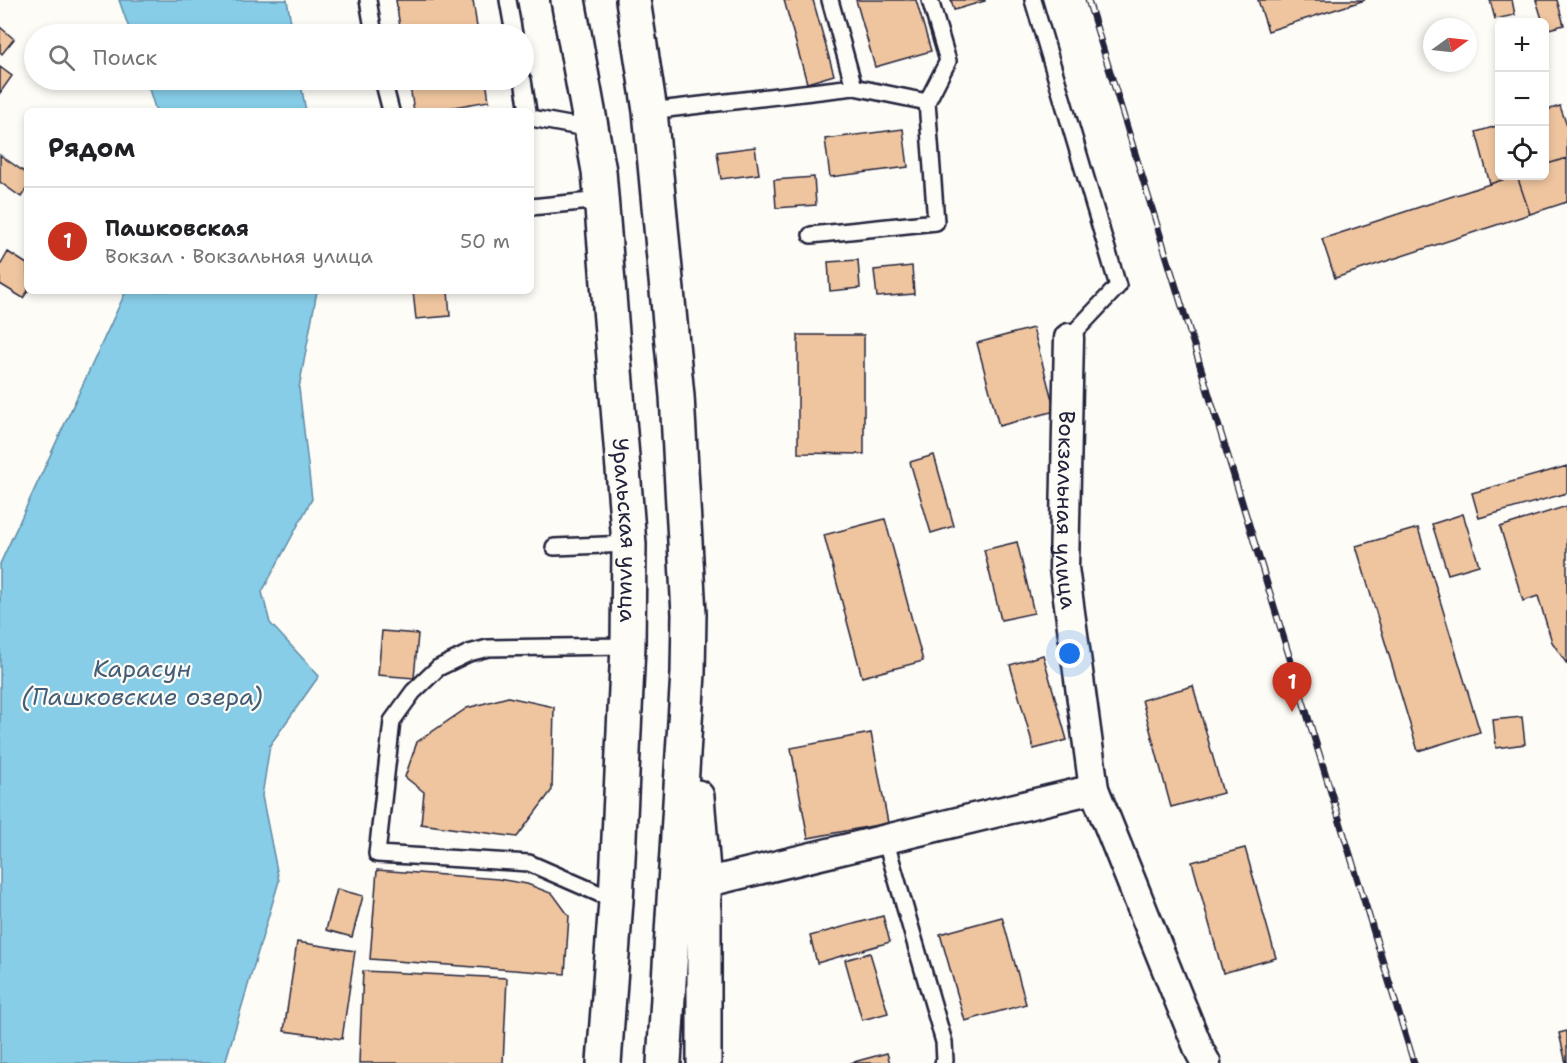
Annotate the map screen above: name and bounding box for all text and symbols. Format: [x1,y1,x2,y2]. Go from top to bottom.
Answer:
north arrow [1423,18,1477,72]
map controls [1495,18,1549,180]
button: + [1495,18,1549,72]
search box [24,24,534,90]
icon: search [45,41,78,74]
text: Поиск [93,43,157,72]
button: − [1495,72,1549,126]
button: locate [1495,126,1549,180]
text: Рядом [48,130,135,165]
text: Пашковская [105,214,249,243]
text: 1 [63,228,72,254]
text: 50 m [460,228,510,254]
text: Вокзал · Вокзальная улица [105,243,373,269]
street label: Вокзальная улица [1049,410,1083,611]
street label: Уральская улица [606,437,643,623]
your location [1055,639,1084,668]
water label: Карасун (Пашковские озера) [21,653,263,713]
pin: 1 [1272,662,1312,712]

